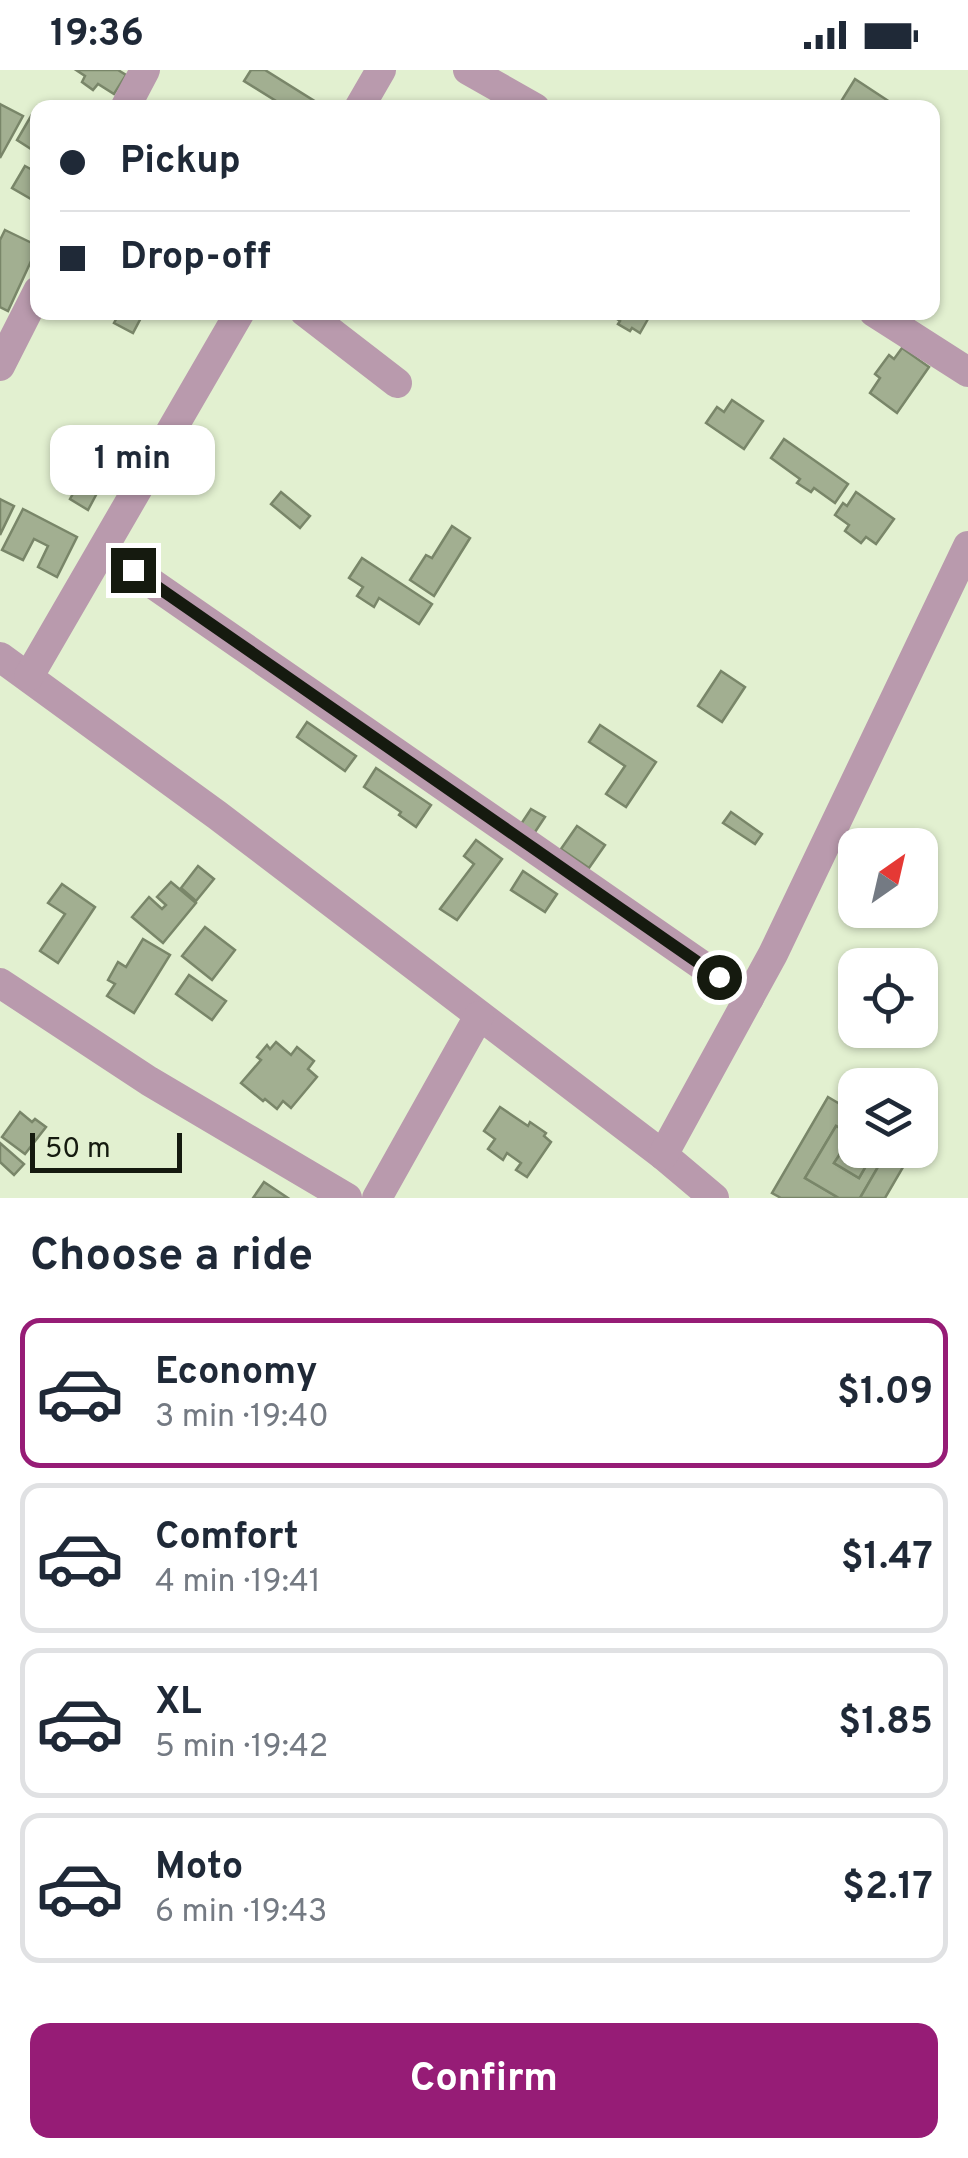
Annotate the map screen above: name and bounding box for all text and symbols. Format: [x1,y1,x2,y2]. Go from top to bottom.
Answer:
text: 19:36 [50,11,144,60]
text: Pickup [120,138,241,187]
text: Drop-off [120,234,271,283]
callout: 1 min [51,425,216,495]
text: 1 min [94,440,171,480]
route end [111,548,156,593]
north arrow [838,828,938,928]
map controls [838,828,938,1168]
button: locate [838,948,938,1048]
route start [697,955,742,1000]
button: layers [838,1068,938,1168]
scale bar [30,1128,182,1172]
text: 50 m [45,1132,111,1168]
text: Choose a ride [30,1229,313,1286]
icon: car [35,1348,125,1438]
text: Economy [155,1349,317,1398]
text: $1.09 [837,1369,933,1418]
text: 3 min · 19:40 [155,1398,329,1438]
icon: car [35,1513,125,1603]
text: Comfort [155,1514,299,1563]
text: $1.47 [841,1534,933,1583]
text: 4 min · 19:41 [155,1563,321,1603]
icon: car [35,1678,125,1768]
text: XL [155,1679,202,1728]
text: $1.85 [838,1699,933,1748]
text: 5 min · 19:42 [155,1728,328,1768]
icon: car [35,1843,125,1933]
text: Moto [155,1844,243,1893]
text: $2.17 [842,1864,933,1913]
text: 6 min · 19:43 [155,1893,327,1933]
button: Confirm [30,2023,938,2138]

